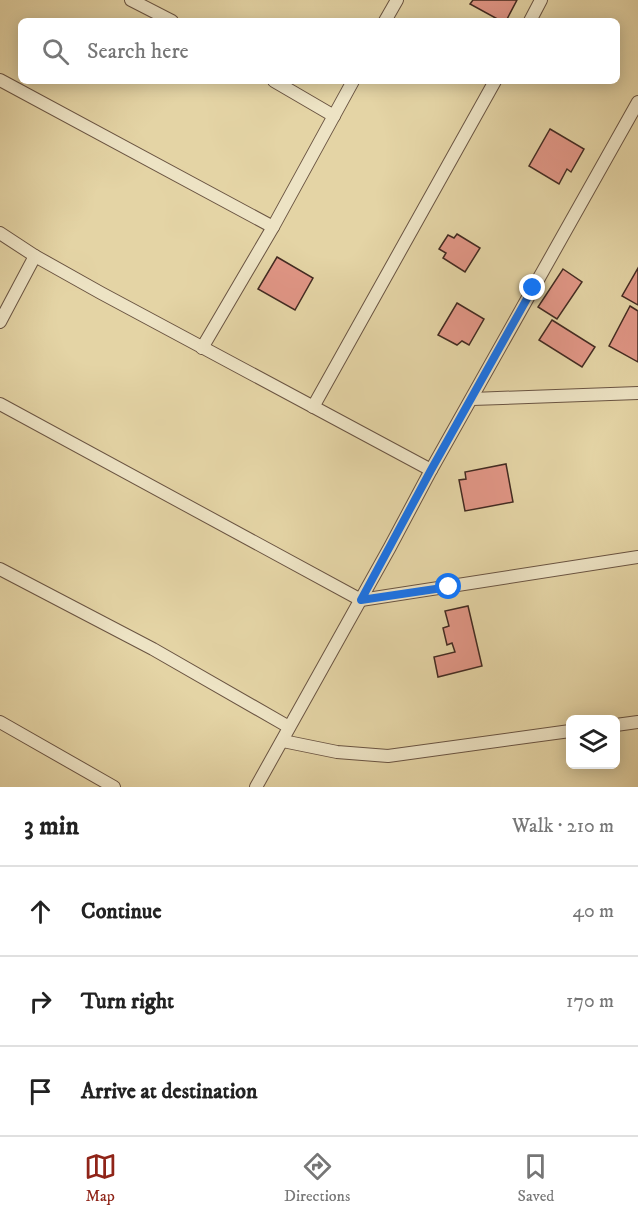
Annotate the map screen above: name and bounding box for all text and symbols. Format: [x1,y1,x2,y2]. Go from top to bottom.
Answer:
search box [18,18,620,84]
icon: search [39,35,72,68]
text: Search here [87,38,189,65]
route end [519,274,545,300]
route start [435,573,461,599]
map controls [566,715,620,769]
button: layers [566,715,620,769]
text: 3 min [24,810,79,843]
text: Walk · 210 m [512,814,614,839]
icon: ahead [24,895,57,928]
text: Continue [81,898,162,925]
text: 40 m [572,899,614,924]
icon: right [24,985,57,1018]
text: Turn right [81,988,174,1015]
text: 170 m [566,989,614,1014]
icon: arrive [24,1075,57,1108]
text: Arrive at destination [81,1078,258,1105]
tab: Map [84,1150,117,1206]
tab: Directions [284,1150,350,1206]
tab: Saved [518,1150,554,1206]

